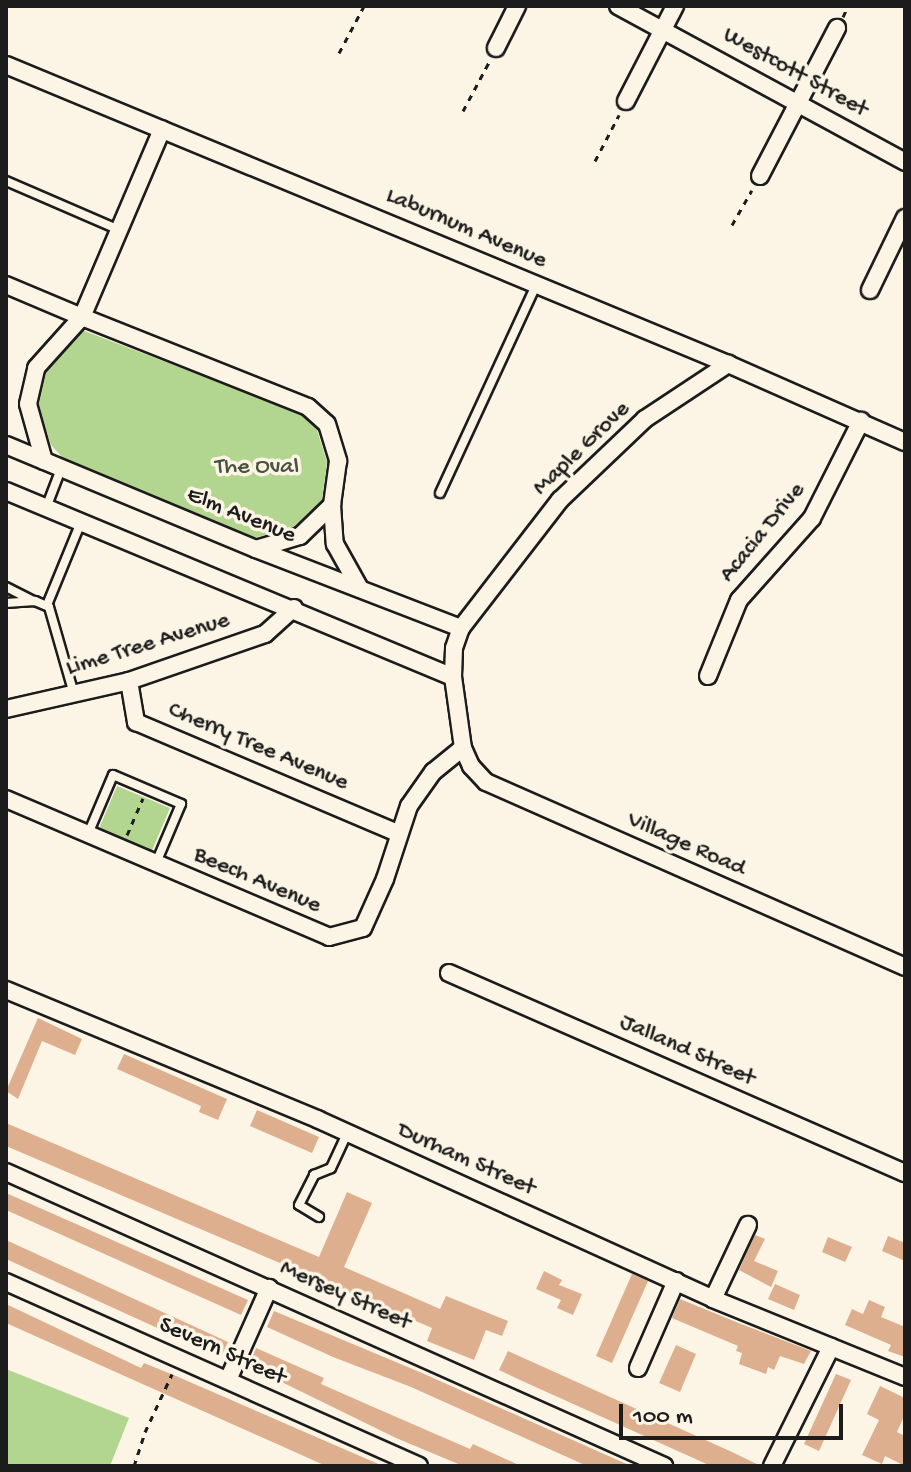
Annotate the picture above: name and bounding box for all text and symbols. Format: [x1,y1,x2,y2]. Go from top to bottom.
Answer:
street label: Westcott Street [717,21,873,125]
street label: Laburnum Avenue [381,182,551,276]
street label: Maple Grove [527,396,637,502]
park label: The Oval [215,454,299,482]
street label: Acacia Drive [714,477,812,589]
street label: Elm Avenue [182,481,300,551]
street label: Lime Tree Avenue [63,606,233,684]
street label: Cherry Tree Avenue [163,696,353,798]
street label: Village Road [622,806,750,884]
street label: Beech Avenue [189,841,325,921]
street label: Jalland Street [615,1008,759,1094]
street label: Durham Street [392,1117,540,1203]
street label: Mersey Street [275,1254,415,1338]
street label: Severn Street [154,1311,290,1393]
scale bar [623,1388,847,1438]
text: 100 m [633,1403,693,1432]

